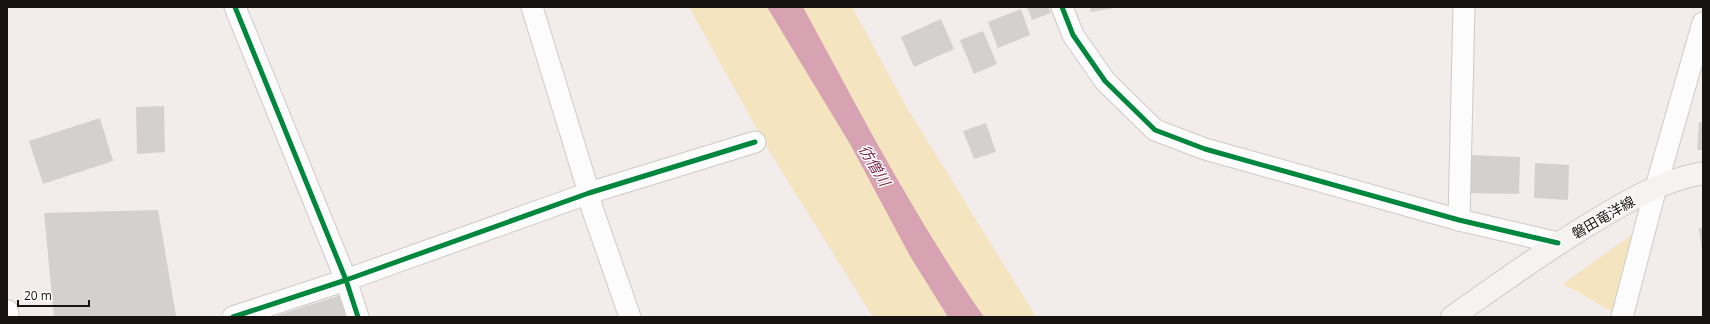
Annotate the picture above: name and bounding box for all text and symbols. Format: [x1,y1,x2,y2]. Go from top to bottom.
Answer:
water label: 彷僧川 [855,141,896,191]
street label: 磐田竜洋線 [1568,191,1638,243]
scale bar [18,282,89,308]
text: 20 m [24,287,52,304]

